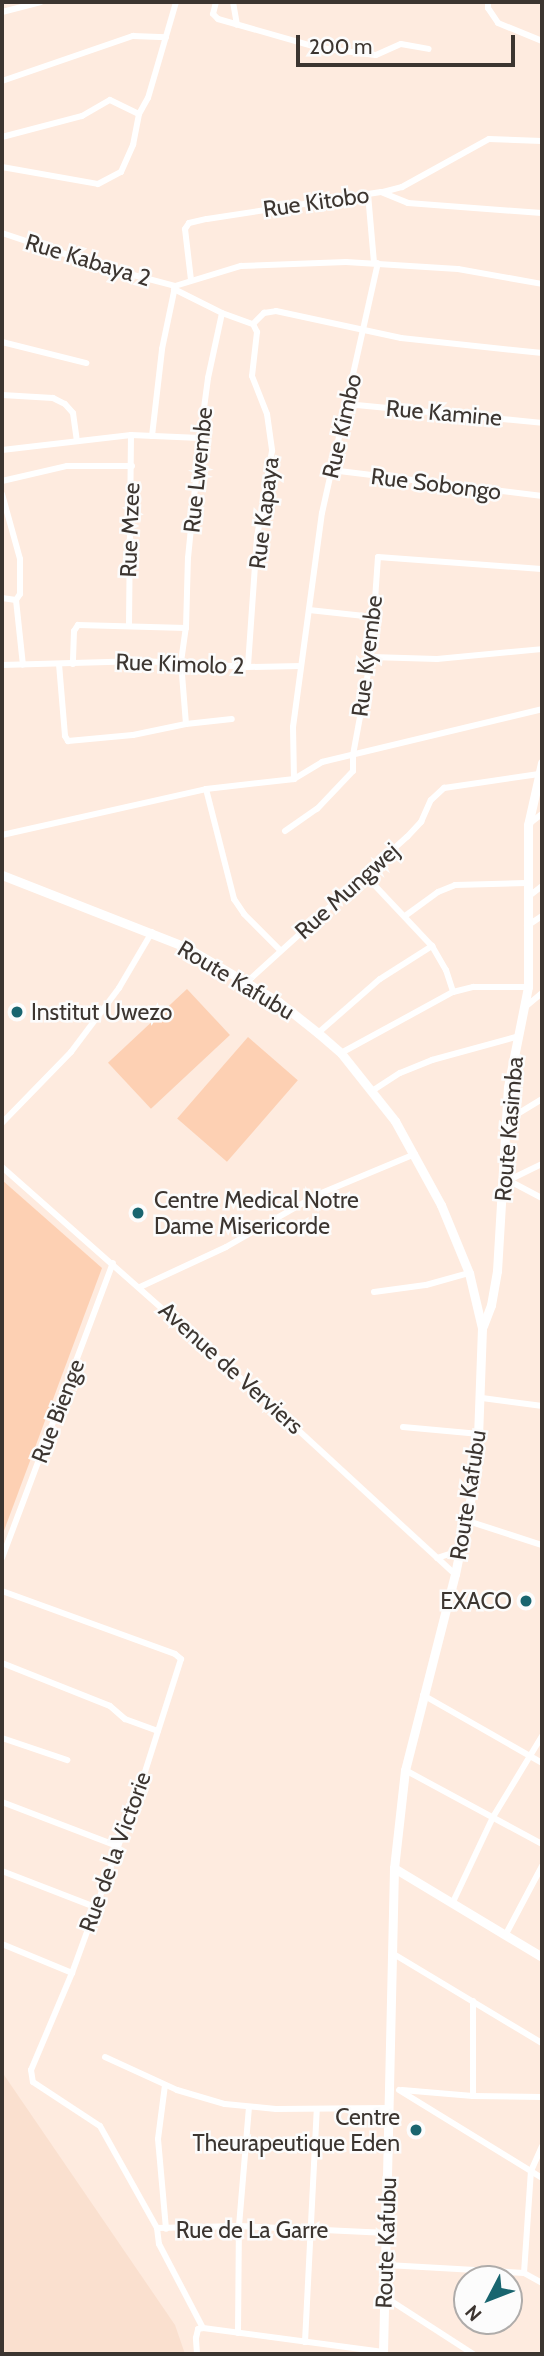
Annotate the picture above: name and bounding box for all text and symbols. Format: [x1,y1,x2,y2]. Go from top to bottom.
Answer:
scale bar [299,21,518,65]
text: 200 m [309,34,372,59]
street label: Rue Kitobo [261,181,371,223]
street label: Rue Kabaya 2 [22,228,154,292]
street label: Rue Kimbo [317,371,367,481]
street label: Rue Kamine [385,394,503,432]
street label: Rue Lwembe [178,406,218,534]
street label: Rue Kapaya [243,455,285,571]
street label: Rue Sobongo [369,462,503,506]
street label: Rue Mzee [115,482,145,578]
street label: Rue Kyembe [346,594,388,718]
street label: Rue Kimolo 2 [115,648,245,680]
street label: Rue Mungwej [289,837,405,945]
street label: Route Kafubu [173,934,299,1026]
place label: Institut Uwezo [31,998,172,1026]
marker: Institut Uwezo [9,1004,25,1020]
street label: Route Kasimba [489,1055,529,1203]
place label: Centre Medical Notre Dame Misericorde [154,1186,359,1240]
marker: Centre Medical Notre Dame Misericorde [128,1203,148,1223]
street label: Avenue de Verviers [153,1296,309,1440]
street label: Rue Bienge [26,1355,90,1467]
street label: Route Kafubu [444,1428,492,1562]
place label: EXACO [440,1587,512,1615]
marker: EXACO [518,1593,534,1609]
street label: Rue de la Victorie [73,1768,157,1936]
place label: Centre Theurapeutique Eden [193,2103,400,2157]
marker: Centre Theurapeutique Eden [406,2120,426,2140]
street label: Route Kafubu [370,2177,402,2309]
street label: Rue de La Garre [176,2216,328,2244]
north arrow [453,2265,523,2335]
text: N [460,2300,487,2326]

